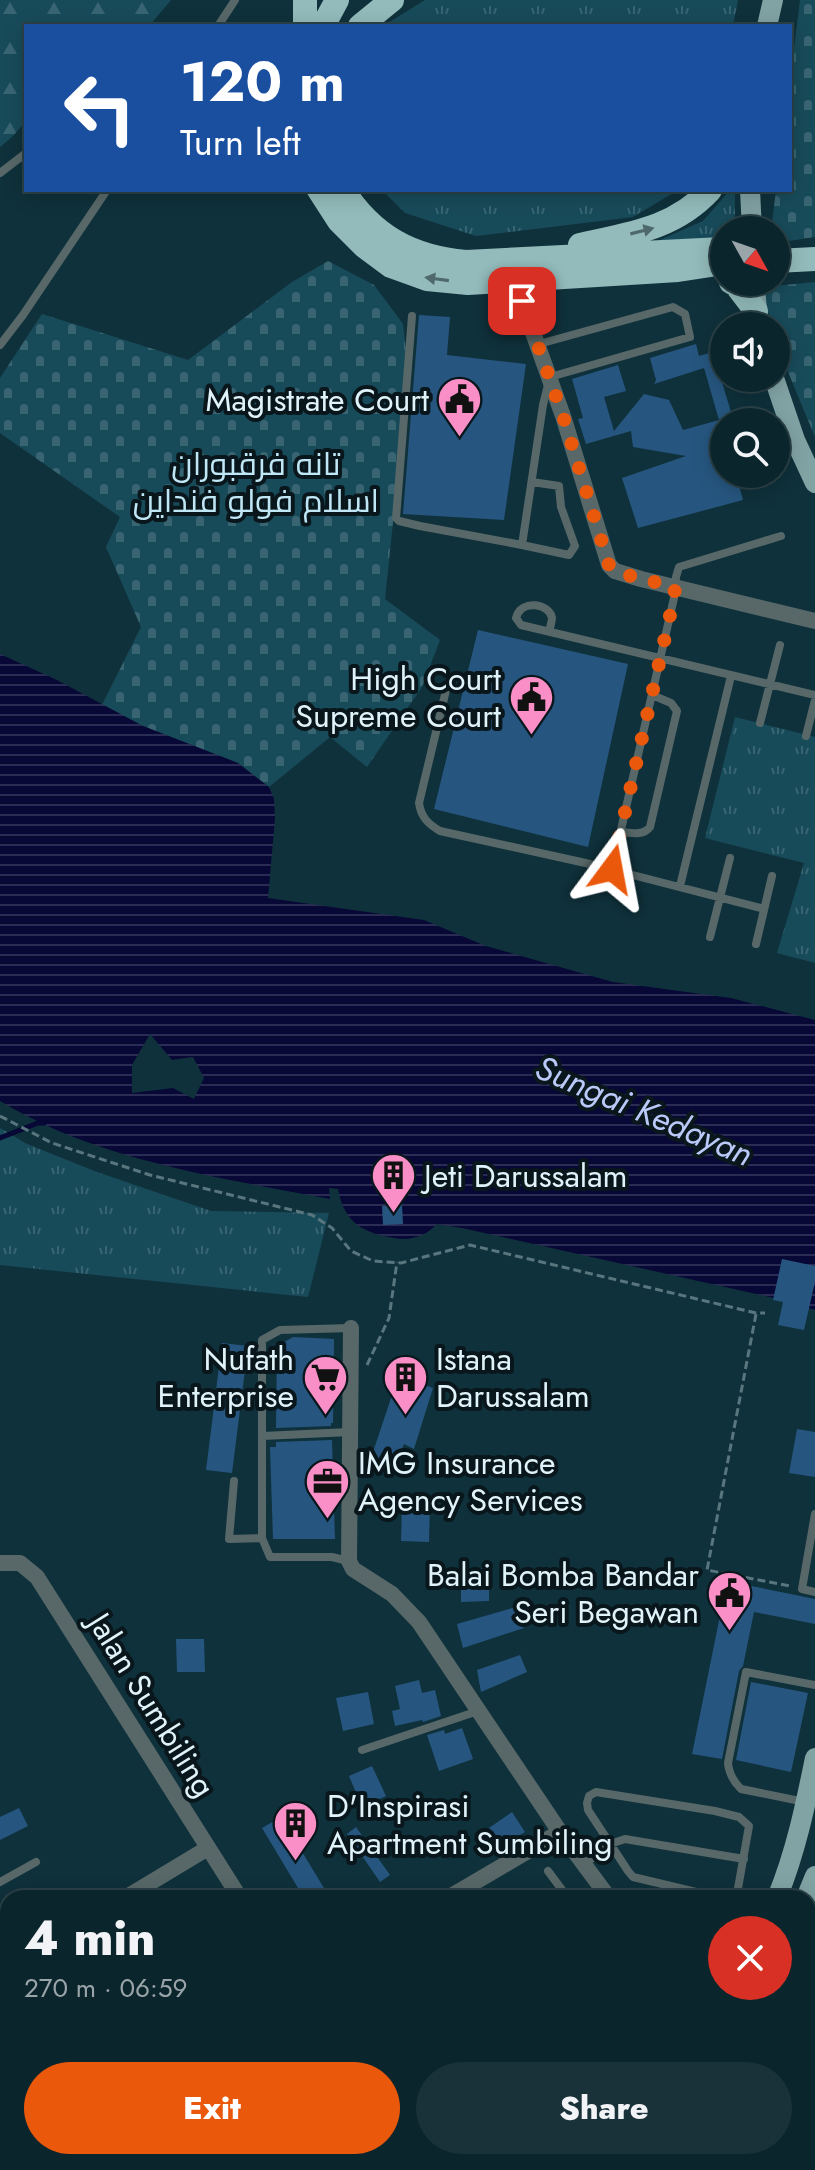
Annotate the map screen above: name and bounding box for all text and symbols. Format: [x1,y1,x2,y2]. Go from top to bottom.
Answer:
text: 120 m [180,41,345,122]
icon: left [48,56,152,160]
text: Turn left [180,116,301,168]
north arrow [710,216,790,296]
map controls [710,216,790,488]
one-way arrow [629,224,654,236]
pin [488,267,556,335]
one-way arrow [424,272,449,285]
icon: arrive [500,279,544,323]
button: sound [710,312,790,392]
public building icon: Magistrate Court [436,376,484,439]
place label: Magistrate Court [206,377,429,423]
button: search [710,408,790,488]
park label: تانه فرقبوران اسلام فولو فنداين [133,441,379,524]
place label: High Court Supreme Court [296,656,501,739]
public building icon: High Court Supreme Court [508,673,556,736]
position arrow [570,827,654,911]
water label: Sungai Kedayan [528,1043,760,1179]
building icon: Jeti Darussalam [369,1152,417,1215]
place label: Jeti Darussalam [420,1153,628,1199]
place label: Nufath Enterprise [158,1336,294,1419]
place label: Istana Darussalam [436,1336,590,1419]
supermarket icon: Nufath Enterprise [301,1353,349,1416]
building icon: Istana Darussalam [381,1353,429,1416]
place label: IMG Insurance Agency Services [358,1440,583,1523]
office icon: IMG Insurance Agency Services [303,1457,351,1520]
place label: Balai Bomba Bandar Seri Begawan [427,1552,699,1635]
public building icon: Balai Bomba Bandar Seri Begawan [706,1569,754,1632]
street label: Jalan Sumbiling [75,1601,227,1806]
place label: D'Inspirasi Apartment Sumbiling [327,1783,613,1866]
building icon: D'Inspirasi Apartment Sumbiling [272,1800,320,1863]
text: 4 min [24,1904,155,1973]
button: close [708,1916,792,2000]
text: 270 m · 06:59 [24,1969,188,2007]
button: Exit [24,2062,400,2154]
button: Share [416,2062,792,2154]

